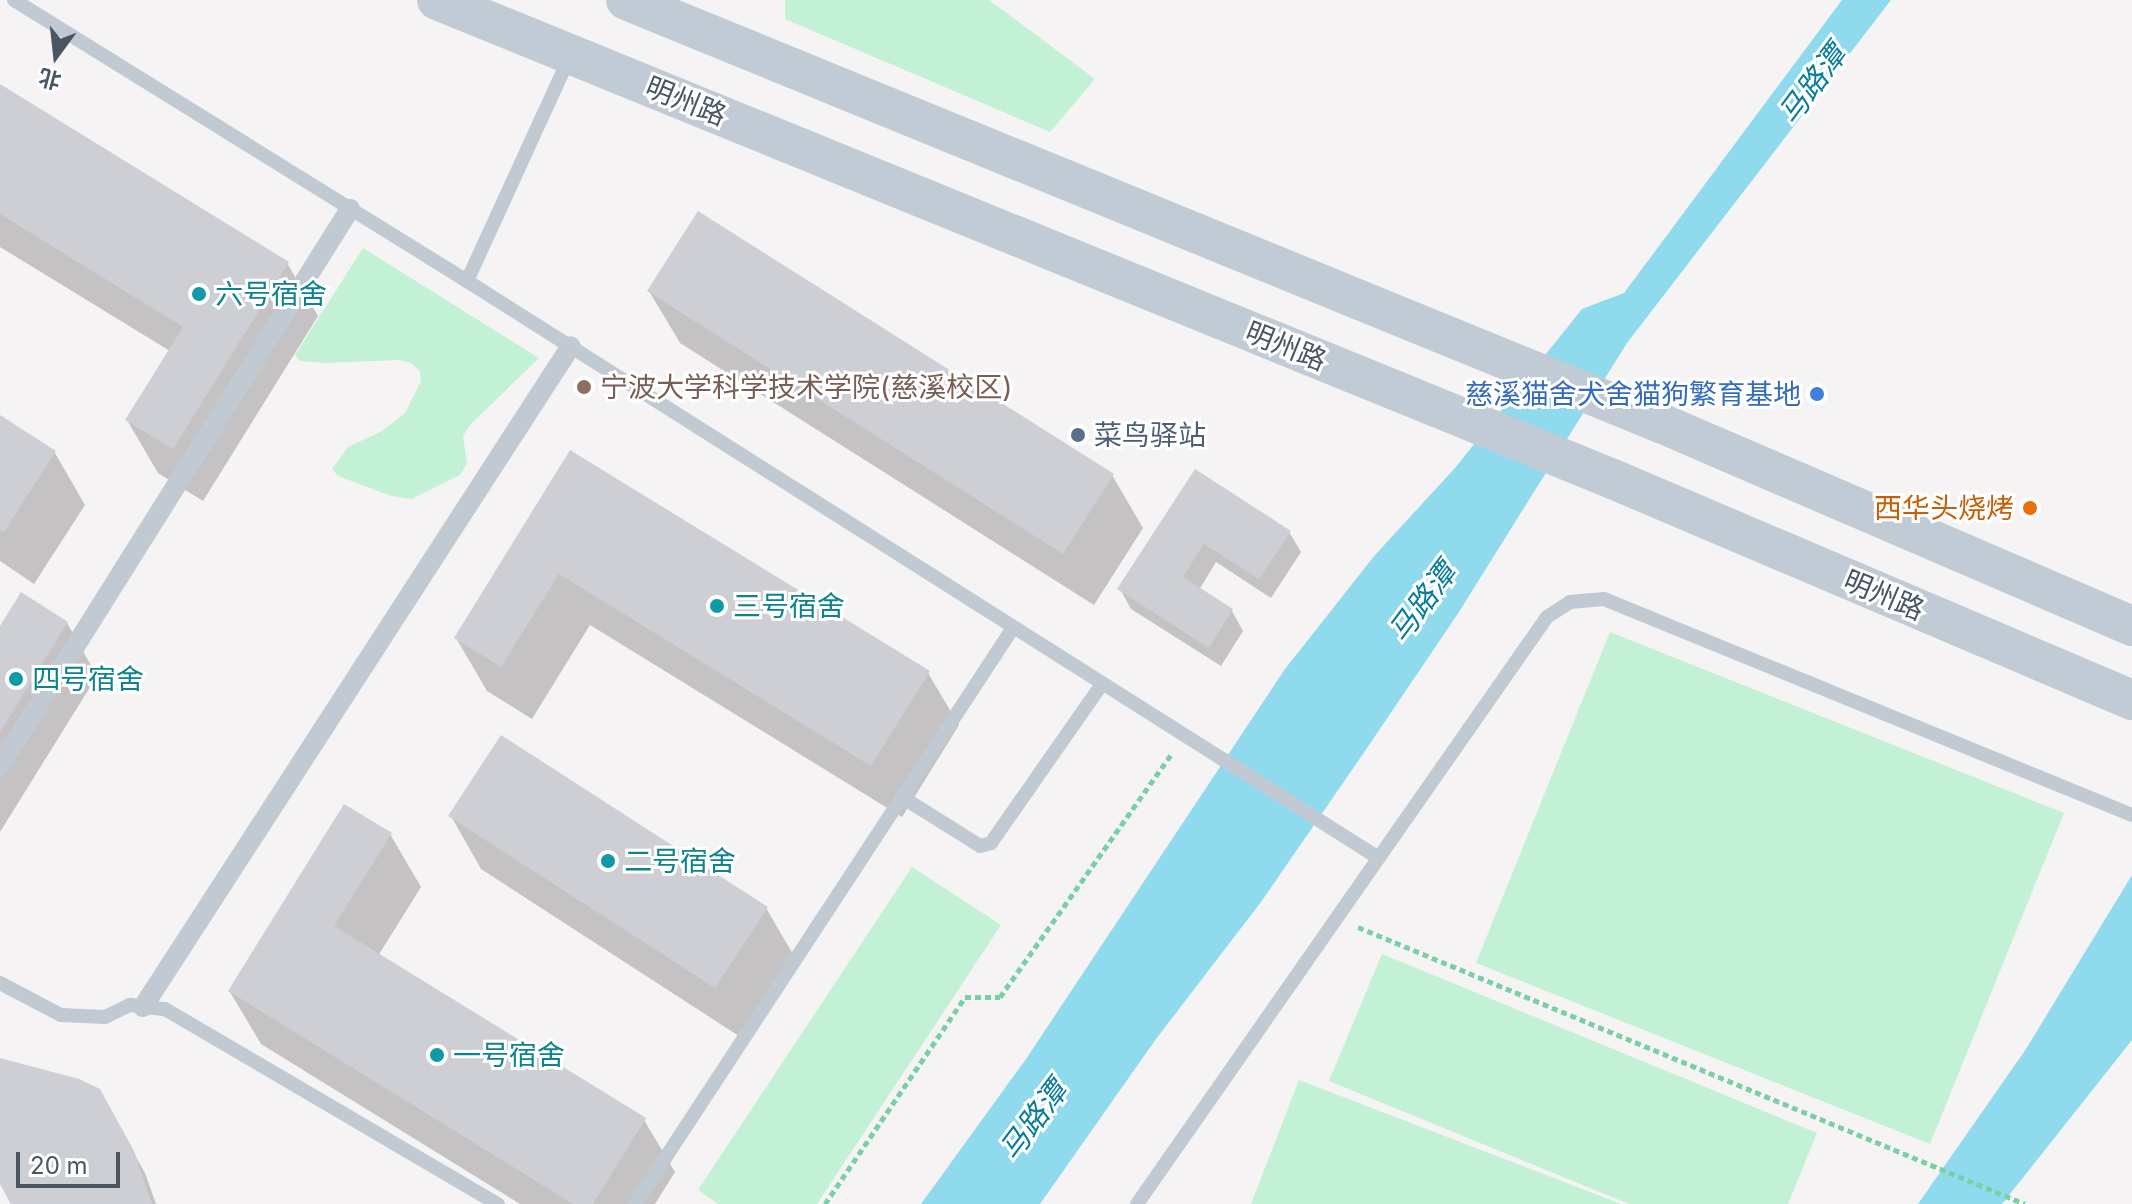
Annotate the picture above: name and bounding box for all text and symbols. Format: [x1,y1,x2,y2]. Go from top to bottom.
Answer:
north arrow [16,16,96,96]
water label: 马路潭 [1771,37,1853,131]
text: 北 [36,64,64,95]
street label: 明州路 [641,70,731,132]
place label: 六号宿舍 [215,277,327,311]
marker: 六号宿舍 [190,285,208,303]
street label: 明州路 [1241,315,1331,377]
place label: 宁波大学科学技术学院(慈溪校区) [600,370,1012,404]
place label: 慈溪猫舍犬舍猫狗繁育基地 [1465,377,1801,411]
marker: 宁波大学科学技术学院(慈溪校区) [575,378,593,396]
marker: 慈溪猫舍犬舍猫狗繁育基地 [1808,385,1826,403]
place label: 菜鸟驿站 [1094,418,1206,452]
marker: 菜鸟驿站 [1069,426,1087,444]
place label: 西华头烧烤 [1874,491,2014,525]
marker: 西华头烧烤 [2021,499,2039,517]
water label: 马路潭 [1381,555,1463,649]
street label: 明州路 [1839,563,1929,627]
place label: 三号宿舍 [733,589,845,623]
marker: 三号宿舍 [708,597,726,615]
place label: 四号宿舍 [32,662,144,696]
marker: 四号宿舍 [7,670,25,688]
place label: 二号宿舍 [624,844,736,878]
marker: 二号宿舍 [599,852,617,870]
place label: 一号宿舍 [453,1038,565,1072]
marker: 一号宿舍 [428,1046,446,1064]
water label: 马路潭 [992,1073,1074,1167]
scale bar [20,1136,124,1186]
text: 20 m [30,1151,88,1180]

